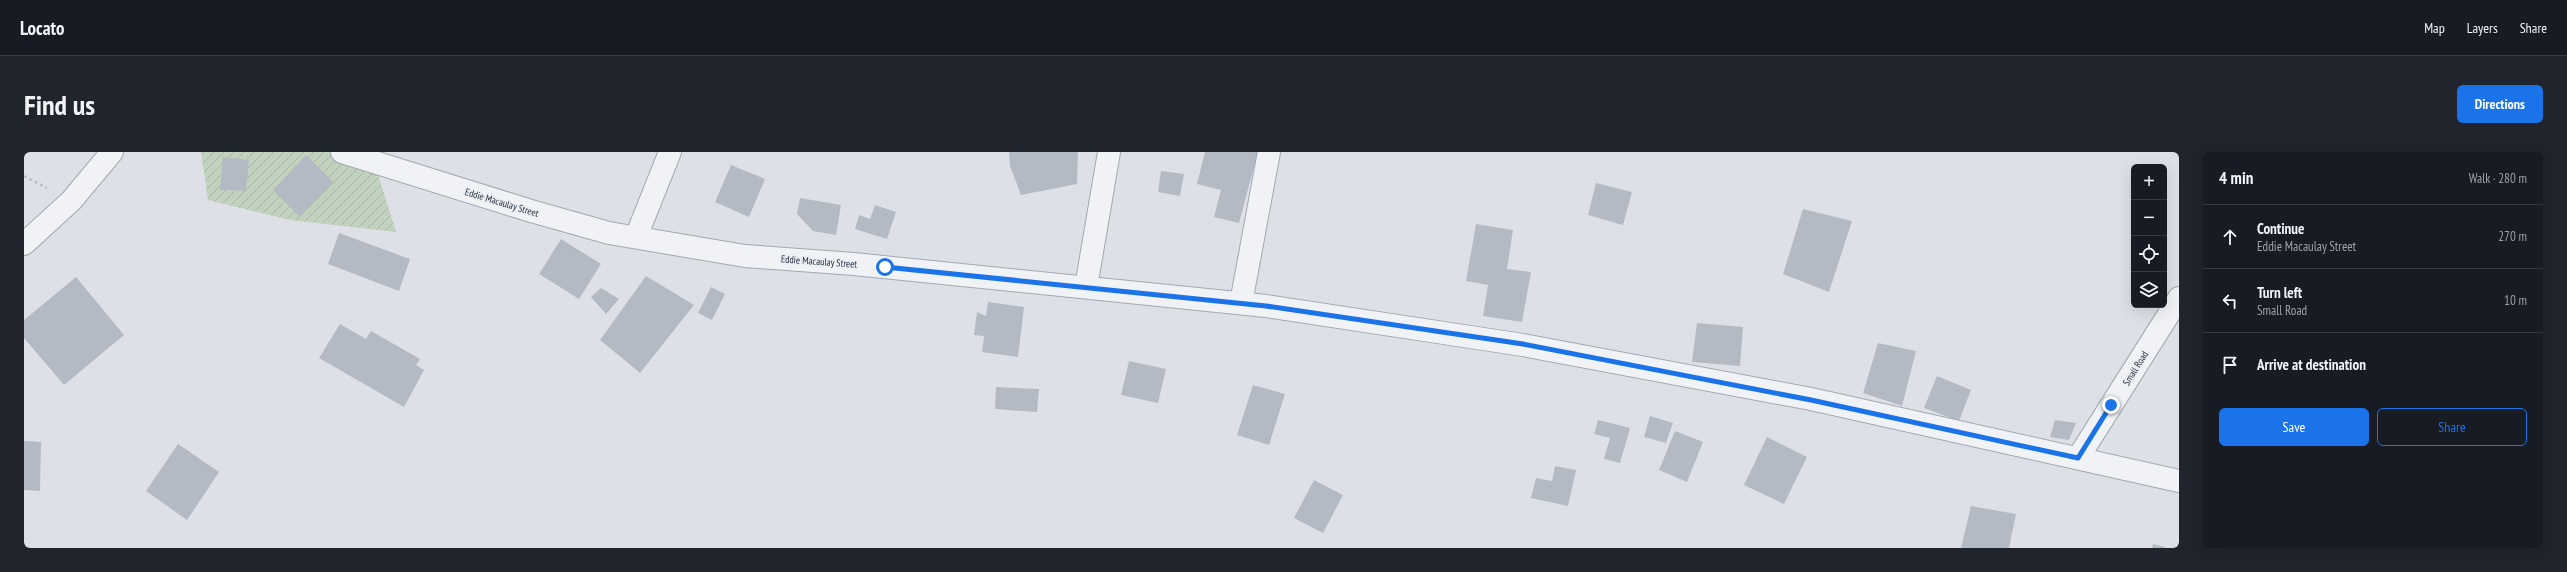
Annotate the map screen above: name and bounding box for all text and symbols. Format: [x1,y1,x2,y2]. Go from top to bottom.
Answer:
text: Locato [20,16,65,40]
text: Map [2424,19,2445,37]
text: Layers [2467,19,2498,37]
text: Share [2520,19,2547,37]
button: Directions [2457,85,2543,123]
text: Find us [24,86,95,123]
map controls [2131,164,2167,308]
button: + [2131,164,2167,200]
text: 4 min [2219,167,2253,189]
text: Walk · 280 m [2469,170,2527,187]
street label: Eddie Macaulay Street [463,185,540,220]
button: − [2131,200,2167,236]
text: Continue [2257,219,2304,238]
icon: ahead [2219,226,2241,248]
text: 270 m [2498,228,2527,245]
button: locate [2131,236,2167,272]
text: Eddie Macaulay Street [2257,238,2356,255]
street label: Eddie Macaulay Street [780,252,858,271]
route start [876,258,894,276]
button: layers [2131,272,2167,308]
text: Turn left [2257,283,2302,302]
icon: left [2219,290,2241,312]
text: 10 m [2504,292,2527,309]
text: Small Road [2257,302,2307,319]
street label: Small Road [2120,348,2151,388]
icon: arrive [2219,354,2241,376]
text: Arrive at destination [2257,355,2366,374]
route end [2102,396,2120,414]
button: Save [2219,408,2369,446]
button: Share [2377,408,2527,446]

